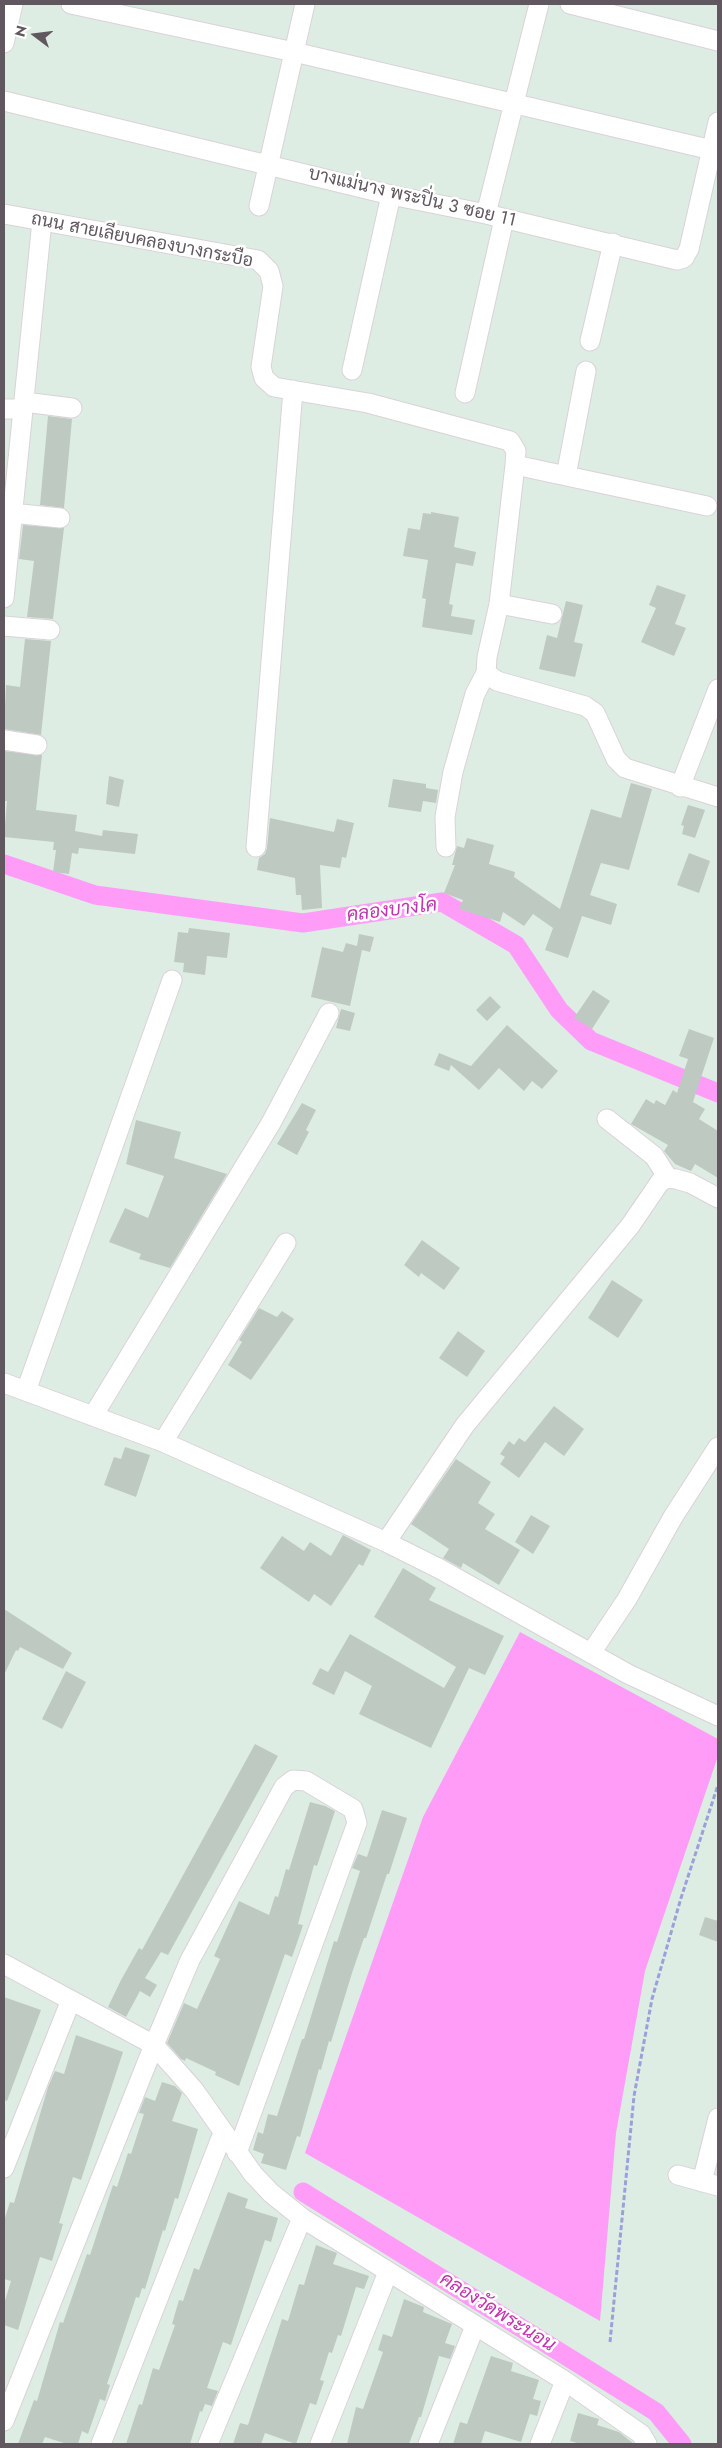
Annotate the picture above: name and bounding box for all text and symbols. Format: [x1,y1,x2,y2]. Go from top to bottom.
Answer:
north arrow [10,10,60,60]
text: N [9,23,32,39]
street label: บางแม่นาง พระปิ่น 3 ซอย 11 [306,164,518,232]
street label: ถนน สายเลียบคลองบางกระบือ [29,209,255,273]
water label: คลองบางโค [345,894,439,928]
water label: คลองวัดพระนอน [435,2268,559,2358]

